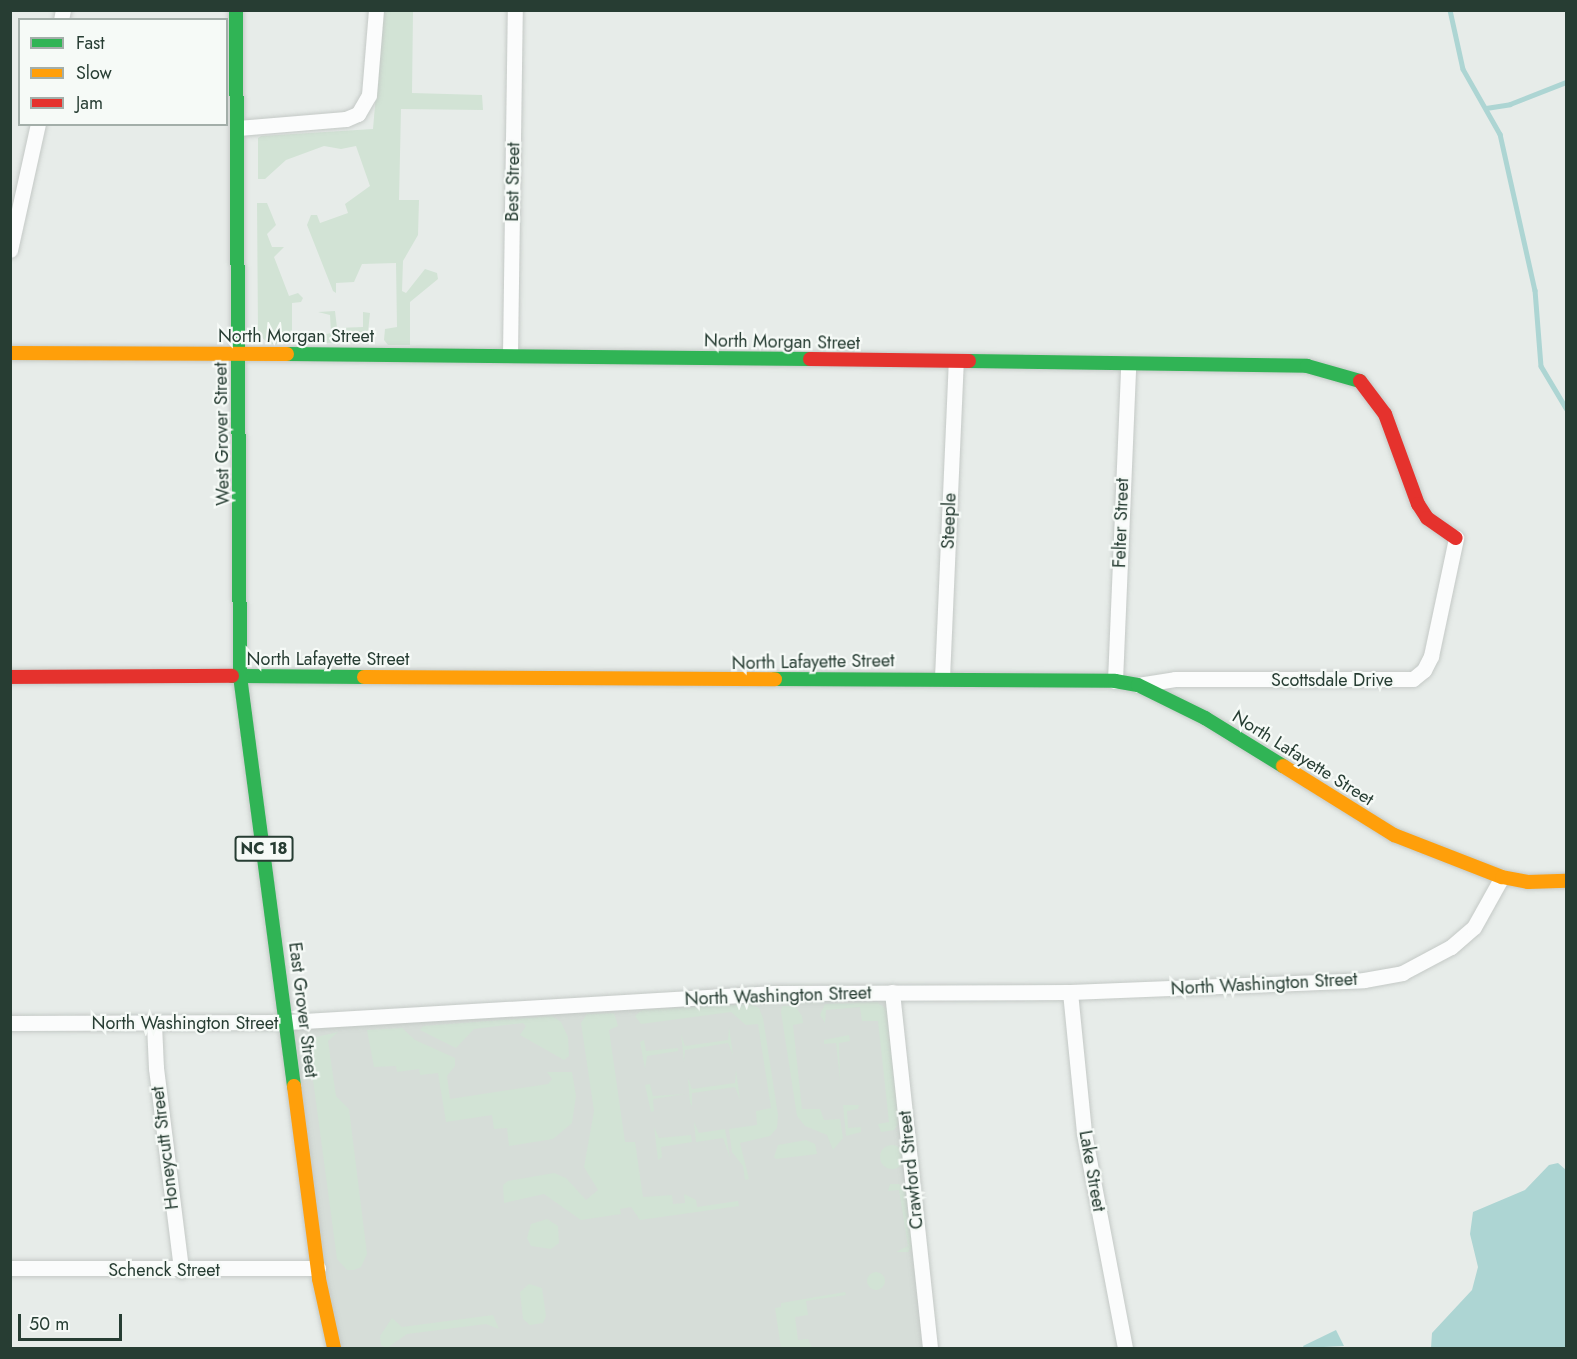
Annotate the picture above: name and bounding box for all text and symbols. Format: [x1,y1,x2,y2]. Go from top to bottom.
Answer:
legend [18,18,228,126]
text: Fast [76,30,105,56]
text: Slow [76,60,112,86]
text: Jam [76,90,103,116]
street label: Best Street [502,142,524,222]
street label: North Morgan Street [218,325,374,347]
street label: North Morgan Street [704,330,860,354]
street label: West Grover Street [210,362,234,506]
street label: Felter Street [1109,478,1133,568]
street label: Steeple [937,492,961,550]
street label: North Lafayette Street [247,648,409,670]
street label: North Lafayette Street [731,650,895,674]
street label: Scottsdale Drive [1271,669,1393,691]
street label: North Lafayette Street [1228,706,1378,810]
road number: NC 18 [234,836,294,862]
street label: East Grover Street [284,941,322,1079]
street label: North Washington Street [1170,968,1358,1000]
street label: North Washington Street [684,982,872,1010]
street label: North Washington Street [92,1012,278,1034]
street label: Honeycutt Street [147,1085,183,1211]
street label: Crawford Street [894,1110,928,1230]
street label: Lake Street [1074,1129,1110,1213]
street label: Schenck Street [108,1259,220,1281]
scale bar [21,1302,124,1340]
text: 50 m [29,1311,69,1337]

